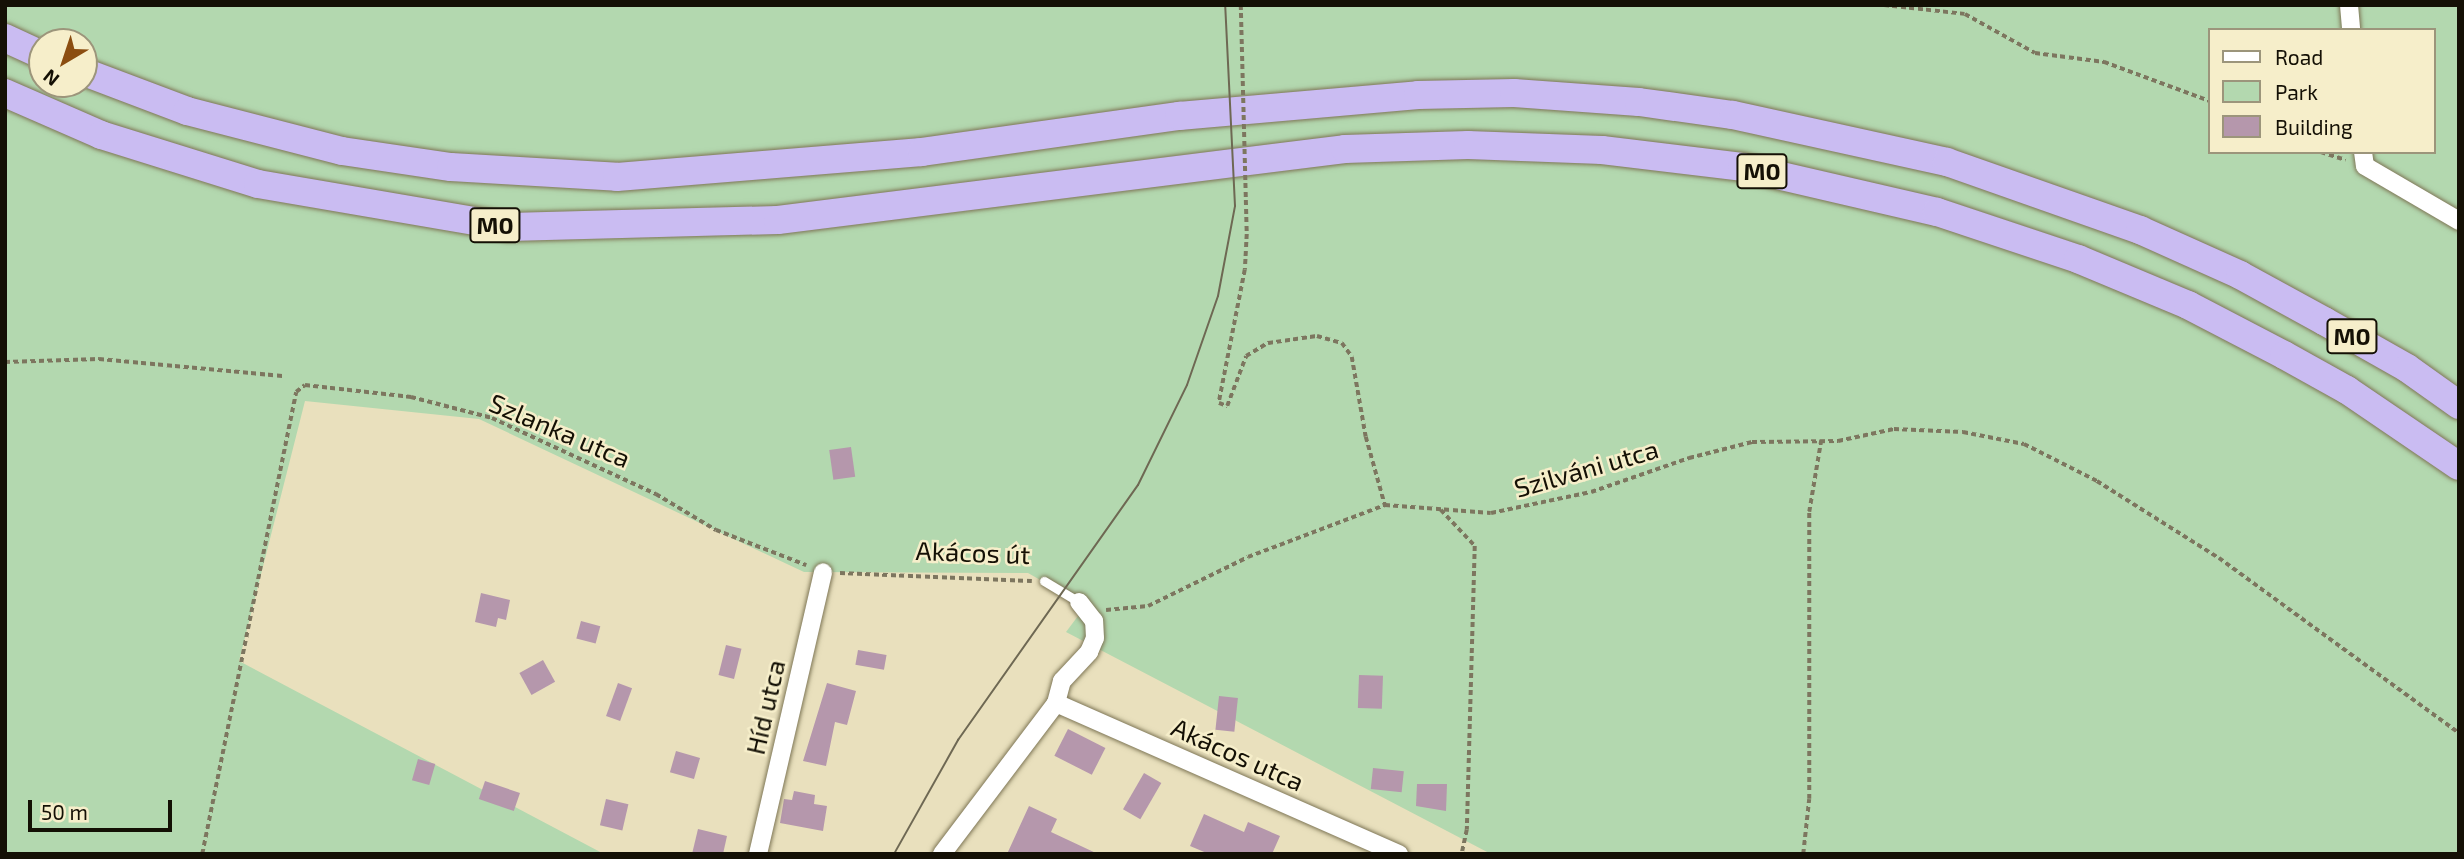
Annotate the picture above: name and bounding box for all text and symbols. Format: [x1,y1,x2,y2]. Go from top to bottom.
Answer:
north arrow [28,28,98,98]
legend [2208,28,2436,154]
text: Road [2275,44,2323,69]
text: N [38,65,63,91]
text: Park [2275,79,2318,104]
text: Building [2275,114,2353,139]
road number: M0 [1736,150,1788,191]
road number: M0 [469,205,521,246]
road number: M0 [2326,316,2378,356]
street label: Szlanka utca [485,386,635,474]
street label: Szilváni utca [1510,433,1662,503]
street label: Akácos út [915,534,1031,570]
street label: Híd utca [739,657,791,757]
street label: Akácos utca [1167,711,1309,797]
scale bar [32,786,175,830]
text: 50 m [41,799,88,824]

